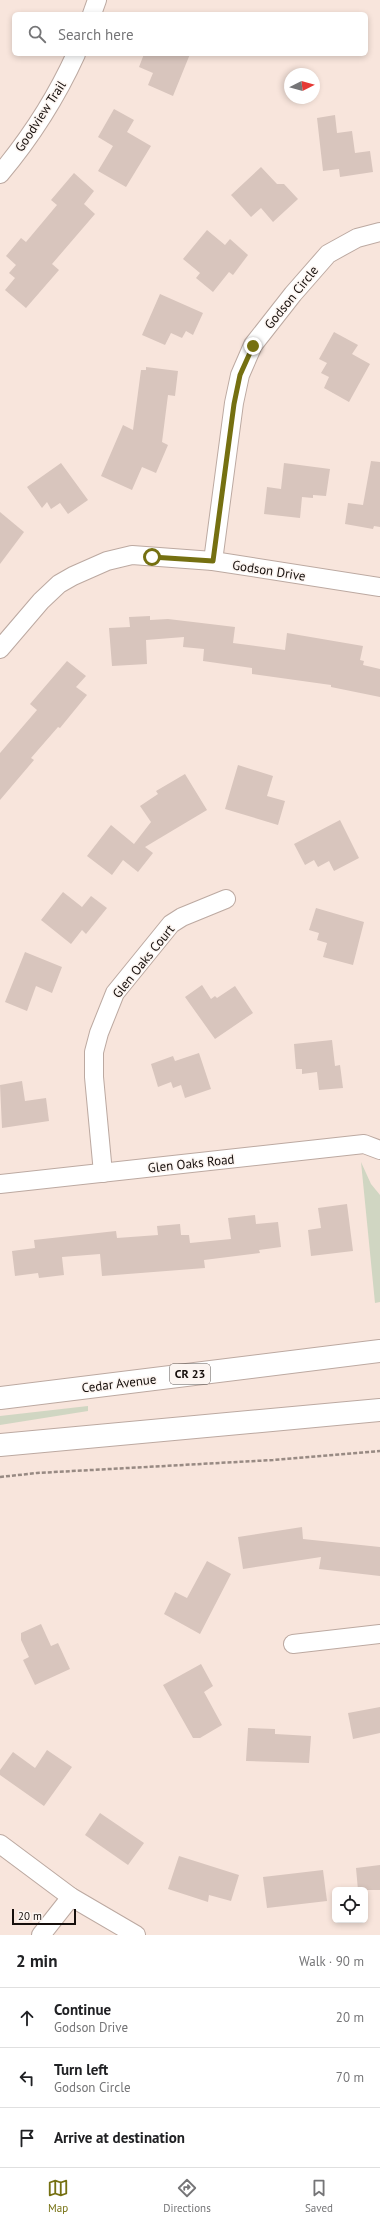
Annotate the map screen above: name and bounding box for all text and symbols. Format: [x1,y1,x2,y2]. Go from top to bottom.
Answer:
search box [12,12,368,56]
icon: search [26,23,48,45]
text: Search here [58,25,134,44]
north arrow [284,68,320,104]
street label: Goodview Trail [11,77,70,155]
street label: Godson Circle [261,262,322,332]
route end [244,337,262,355]
route start [143,548,161,566]
street label: Godson Drive [231,556,307,585]
street label: Glen Oaks Court [109,921,179,1001]
street label: Glen Oaks Road [147,1150,235,1176]
road number: CR 23 [170,1364,210,1384]
street label: Cedar Avenue [81,1370,157,1397]
map controls [332,1887,368,1923]
button: locate [332,1887,368,1923]
scale bar [12,1907,76,1926]
text: 20 m [18,1909,42,1923]
text: 2 min [16,1950,57,1972]
text: Walk · 90 m [299,1953,364,1970]
text: Continue [54,2000,111,2019]
icon: ahead [16,2007,38,2029]
text: 20 m [336,2009,364,2026]
text: Godson Drive [54,2019,128,2036]
text: Turn left [54,2060,108,2079]
icon: left [16,2067,38,2089]
text: 70 m [336,2069,364,2086]
text: Godson Circle [54,2079,131,2096]
icon: arrive [16,2127,38,2149]
text: Arrive at destination [54,2128,185,2147]
tab: Map [47,2177,69,2215]
tab: Directions [163,2177,211,2215]
tab: Saved [305,2177,333,2215]

